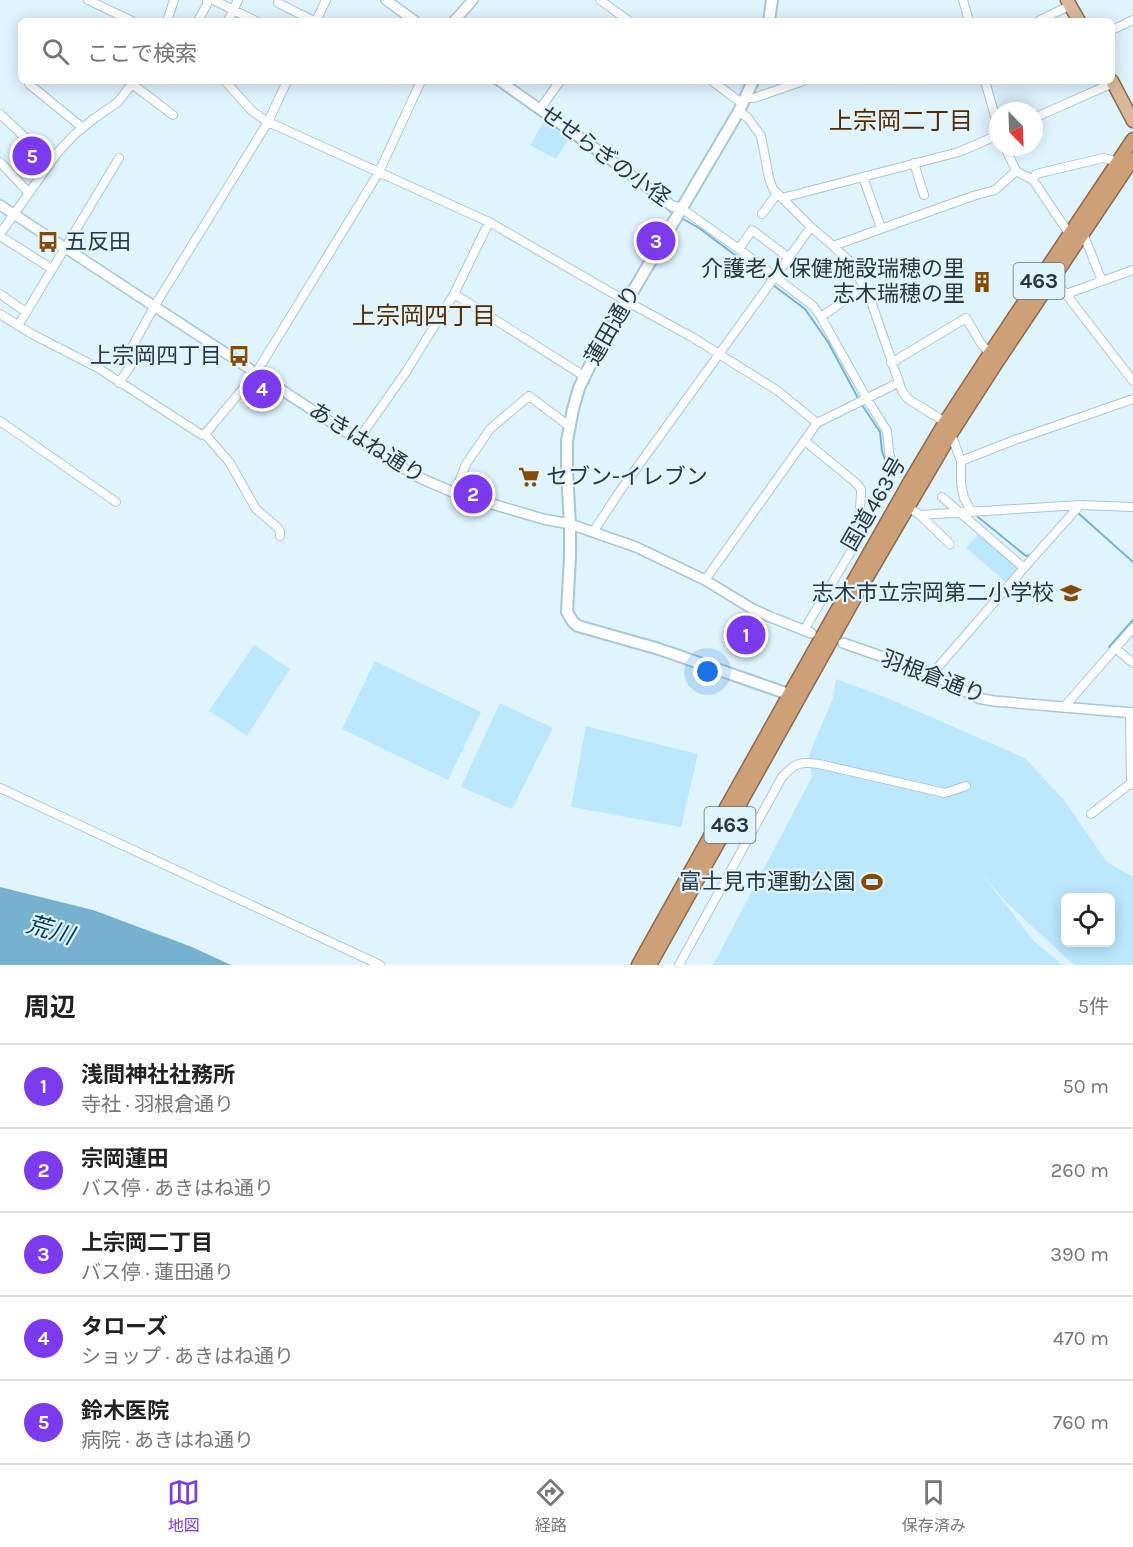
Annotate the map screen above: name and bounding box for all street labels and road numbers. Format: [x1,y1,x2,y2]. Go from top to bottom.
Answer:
street label: せせらぎの小径 [535,100,675,212]
road number: 463 [1014,263,1064,299]
street label: 蓮田通り [580,280,646,370]
street label: あきはね通り [304,397,430,489]
street label: 国道463号 [837,453,911,555]
street label: 羽根倉通り [877,645,989,709]
road number: 463 [704,807,756,843]

